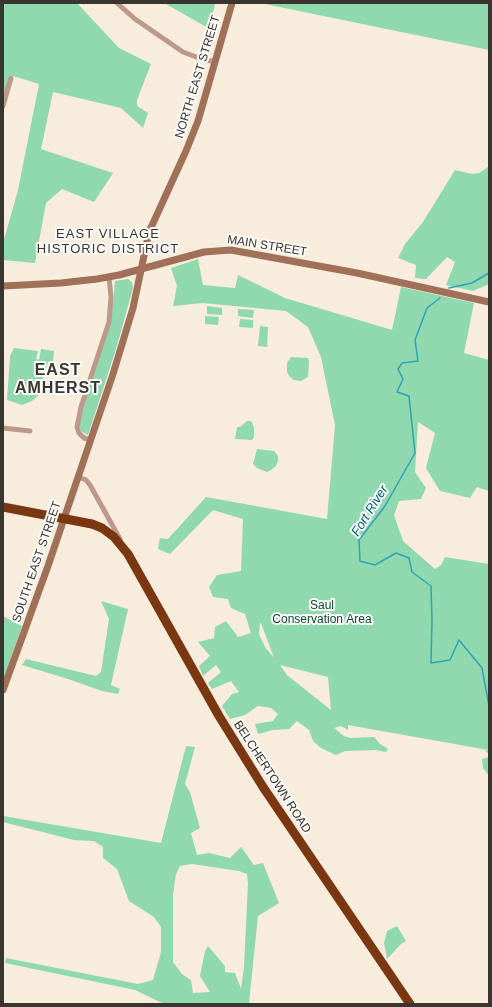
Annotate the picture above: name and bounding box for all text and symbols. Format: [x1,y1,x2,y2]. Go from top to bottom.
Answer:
street label: NORTH EAST STREET [172,14,224,140]
district label: EAST VILLAGE HISTORIC DISTRICT [37,226,179,257]
street label: MAIN STREET [226,233,308,259]
district label: EAST AMHERST [15,361,101,399]
water label: Fort River [348,483,392,539]
street label: SOUTH EAST STREET [9,499,65,625]
park label: Saul Conservation Area [272,599,372,627]
street label: BELCHERTOWN ROAD [230,718,314,836]

